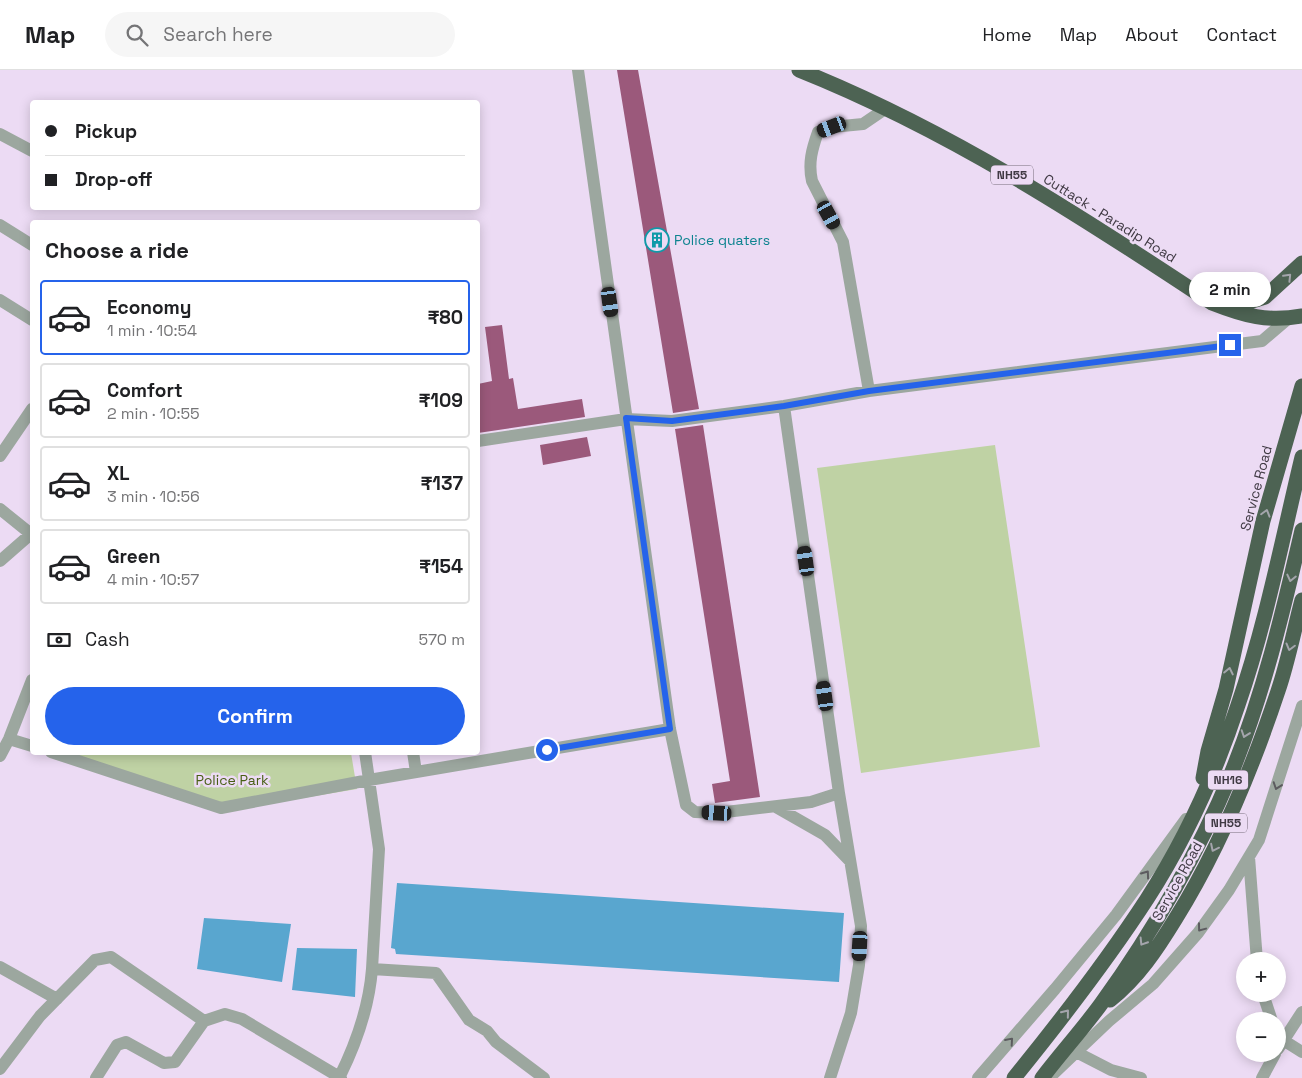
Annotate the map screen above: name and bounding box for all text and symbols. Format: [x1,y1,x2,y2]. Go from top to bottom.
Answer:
search box [105,12,455,57]
text: Map [25,19,75,50]
icon: search [123,21,151,49]
text: Search here [163,22,273,47]
text: Home [983,23,1032,46]
text: Map [1060,23,1097,46]
text: About [1125,23,1179,46]
text: Contact [1207,23,1277,46]
car [815,115,848,139]
text: Pickup [75,119,137,144]
road number: NH55 [991,166,1033,184]
text: Drop-off [75,167,153,192]
street label: Cuttack - Paradip Road [1040,170,1180,266]
car [815,198,842,232]
building icon: Police quaters [644,227,670,253]
place label: Police quaters [674,231,770,249]
text: Choose a ride [45,236,189,264]
callout: 2 min [1189,272,1271,308]
one-way arrow [1282,274,1291,283]
text: 2 min [1209,279,1251,300]
car [600,286,619,318]
icon: car [47,295,92,340]
text: Economy [107,295,191,320]
text: ₹80 [427,305,463,330]
text: 1 min · 10:54 [107,320,197,341]
route end [1219,334,1241,356]
icon: car [47,378,92,423]
text: Comfort [107,378,183,403]
text: ₹109 [419,388,463,413]
text: 2 min · 10:55 [107,403,200,424]
street label: Service Road [1236,443,1276,533]
icon: car [47,461,92,506]
text: XL [107,461,130,486]
text: ₹137 [421,471,463,496]
text: 3 min · 10:56 [107,486,200,507]
one-way arrow [1260,509,1270,518]
icon: car [47,544,92,589]
text: Green [107,544,160,569]
car [796,545,815,577]
text: ₹154 [419,554,463,579]
text: 4 min · 10:57 [107,569,199,590]
one-way arrow [1286,573,1297,582]
icon: cash [45,626,73,654]
text: Cash [85,627,130,652]
text: 570 m [419,629,465,650]
one-way arrow [1285,642,1296,651]
one-way arrow [1224,667,1234,676]
car [815,680,834,712]
button: Confirm [45,687,465,745]
one-way arrow [1241,729,1251,737]
route start [536,739,558,761]
road number: NH16 [1208,770,1248,790]
park label: Police Park [195,771,269,789]
one-way arrow [1273,781,1283,790]
car [701,805,732,821]
road number: NH55 [1205,814,1247,832]
street label: Service Road [1148,838,1206,924]
one-way arrow [1210,842,1220,851]
one-way arrow [1140,870,1149,880]
one-way arrow [1198,922,1207,932]
car [851,931,868,961]
one-way arrow [1140,936,1149,946]
map controls [1236,952,1286,1062]
button: + [1236,952,1286,1002]
one-way arrow [1061,1010,1069,1019]
button: − [1236,1012,1286,1062]
one-way arrow [1005,1038,1014,1047]

